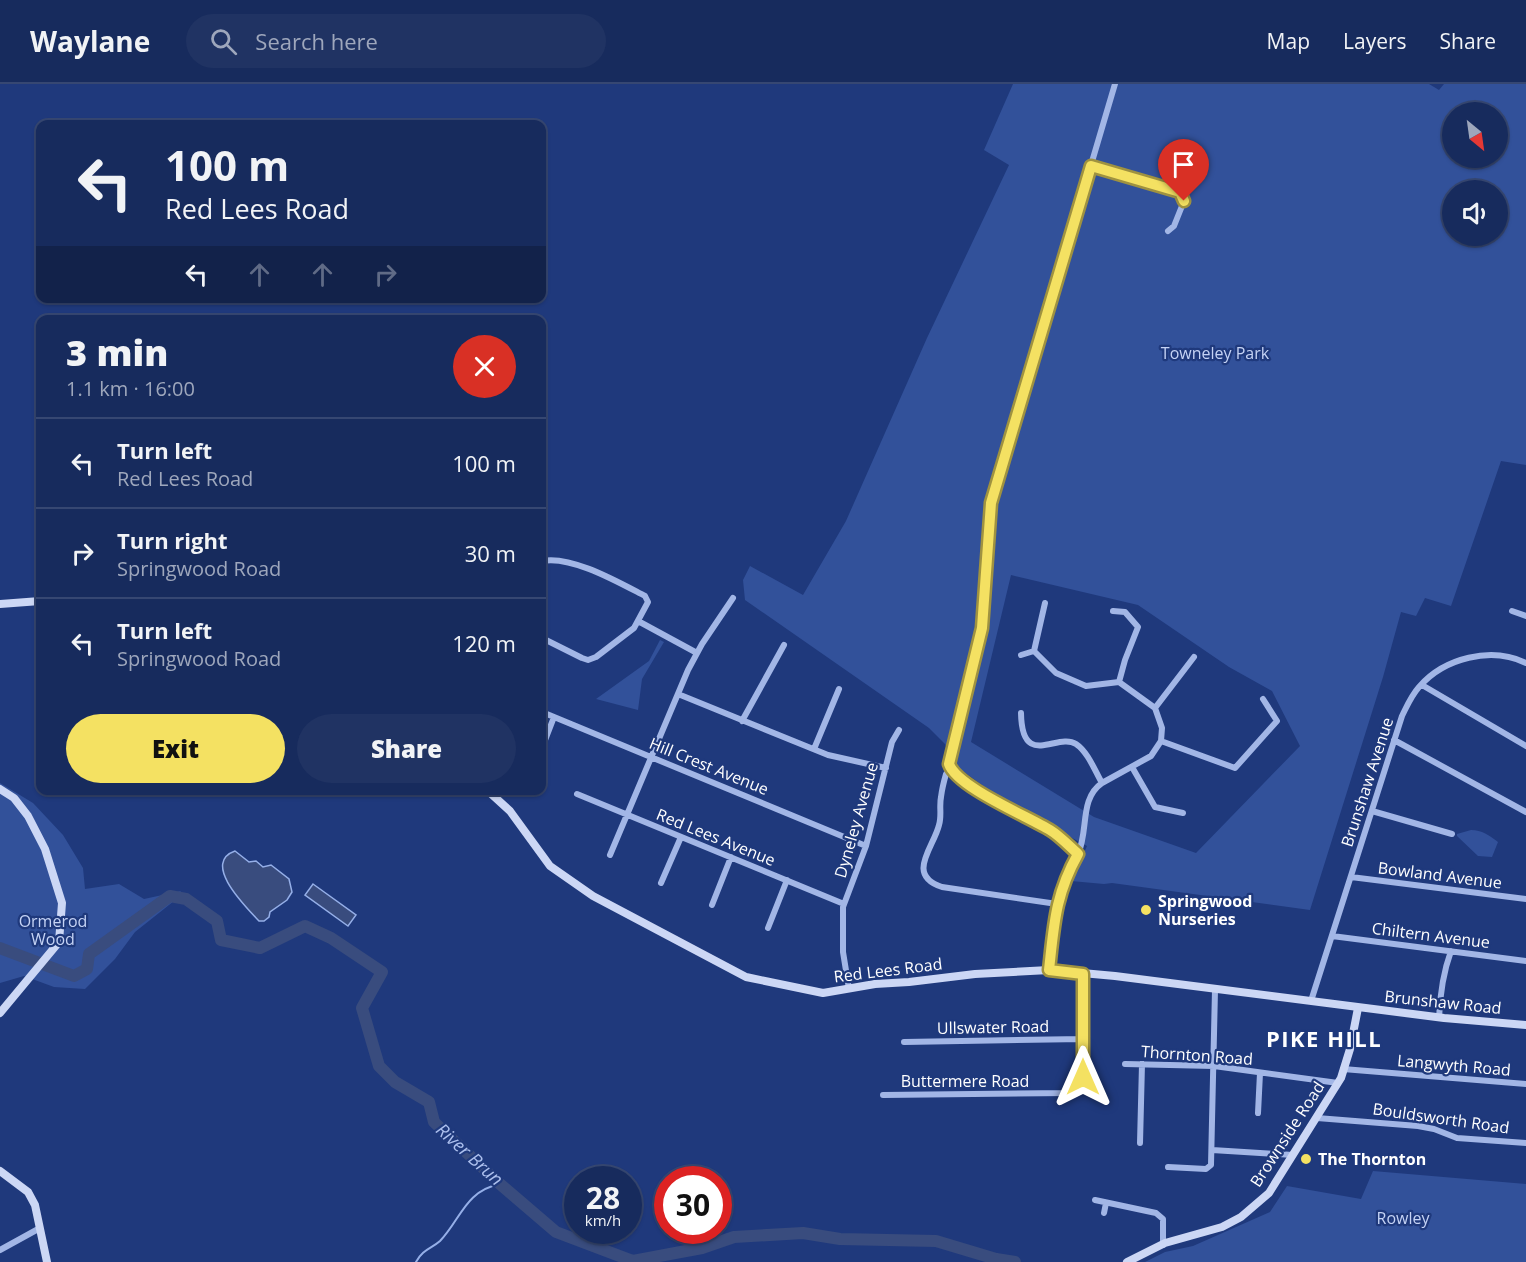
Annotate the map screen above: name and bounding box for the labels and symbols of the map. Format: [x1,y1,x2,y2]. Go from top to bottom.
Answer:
north arrow [1442,102,1508,168]
pin [1158,139,1209,201]
park label: Towneley Park [1161,342,1270,364]
street label: Brunshaw Avenue [1336,714,1398,850]
street label: Hill Crest Avenue [646,732,772,800]
street label: Dyneley Avenue [829,760,883,880]
street label: Red Lees Avenue [653,803,779,871]
street label: Bowland Avenue [1377,856,1503,894]
place label: Springwood Nurseries [1158,890,1252,930]
marker: Springwood Nurseries [1139,903,1153,917]
park label: Ormerod Wood [19,910,87,950]
street label: Chiltern Avenue [1371,917,1491,953]
street label: Red Lees Road [833,952,943,988]
street label: Brunshaw Road [1383,985,1503,1019]
street label: Ullswater Road [937,1015,1049,1039]
district label: PIKE HILL [1266,1023,1382,1053]
street label: Thornton Road [1140,1040,1254,1070]
position arrow [1051,1045,1115,1109]
street label: Langwyth Road [1396,1049,1512,1081]
street label: Buttermere Road [901,1070,1029,1092]
street label: Brownside Road [1245,1077,1329,1191]
street label: Bouldsworth Road [1371,1098,1511,1138]
water label: River Brun [431,1117,509,1191]
place label: The Thornton [1318,1148,1426,1170]
marker: The Thornton [1299,1152,1313,1166]
speed limit sign: 30 [654,1166,732,1244]
park label: Rowley [1377,1207,1430,1229]

